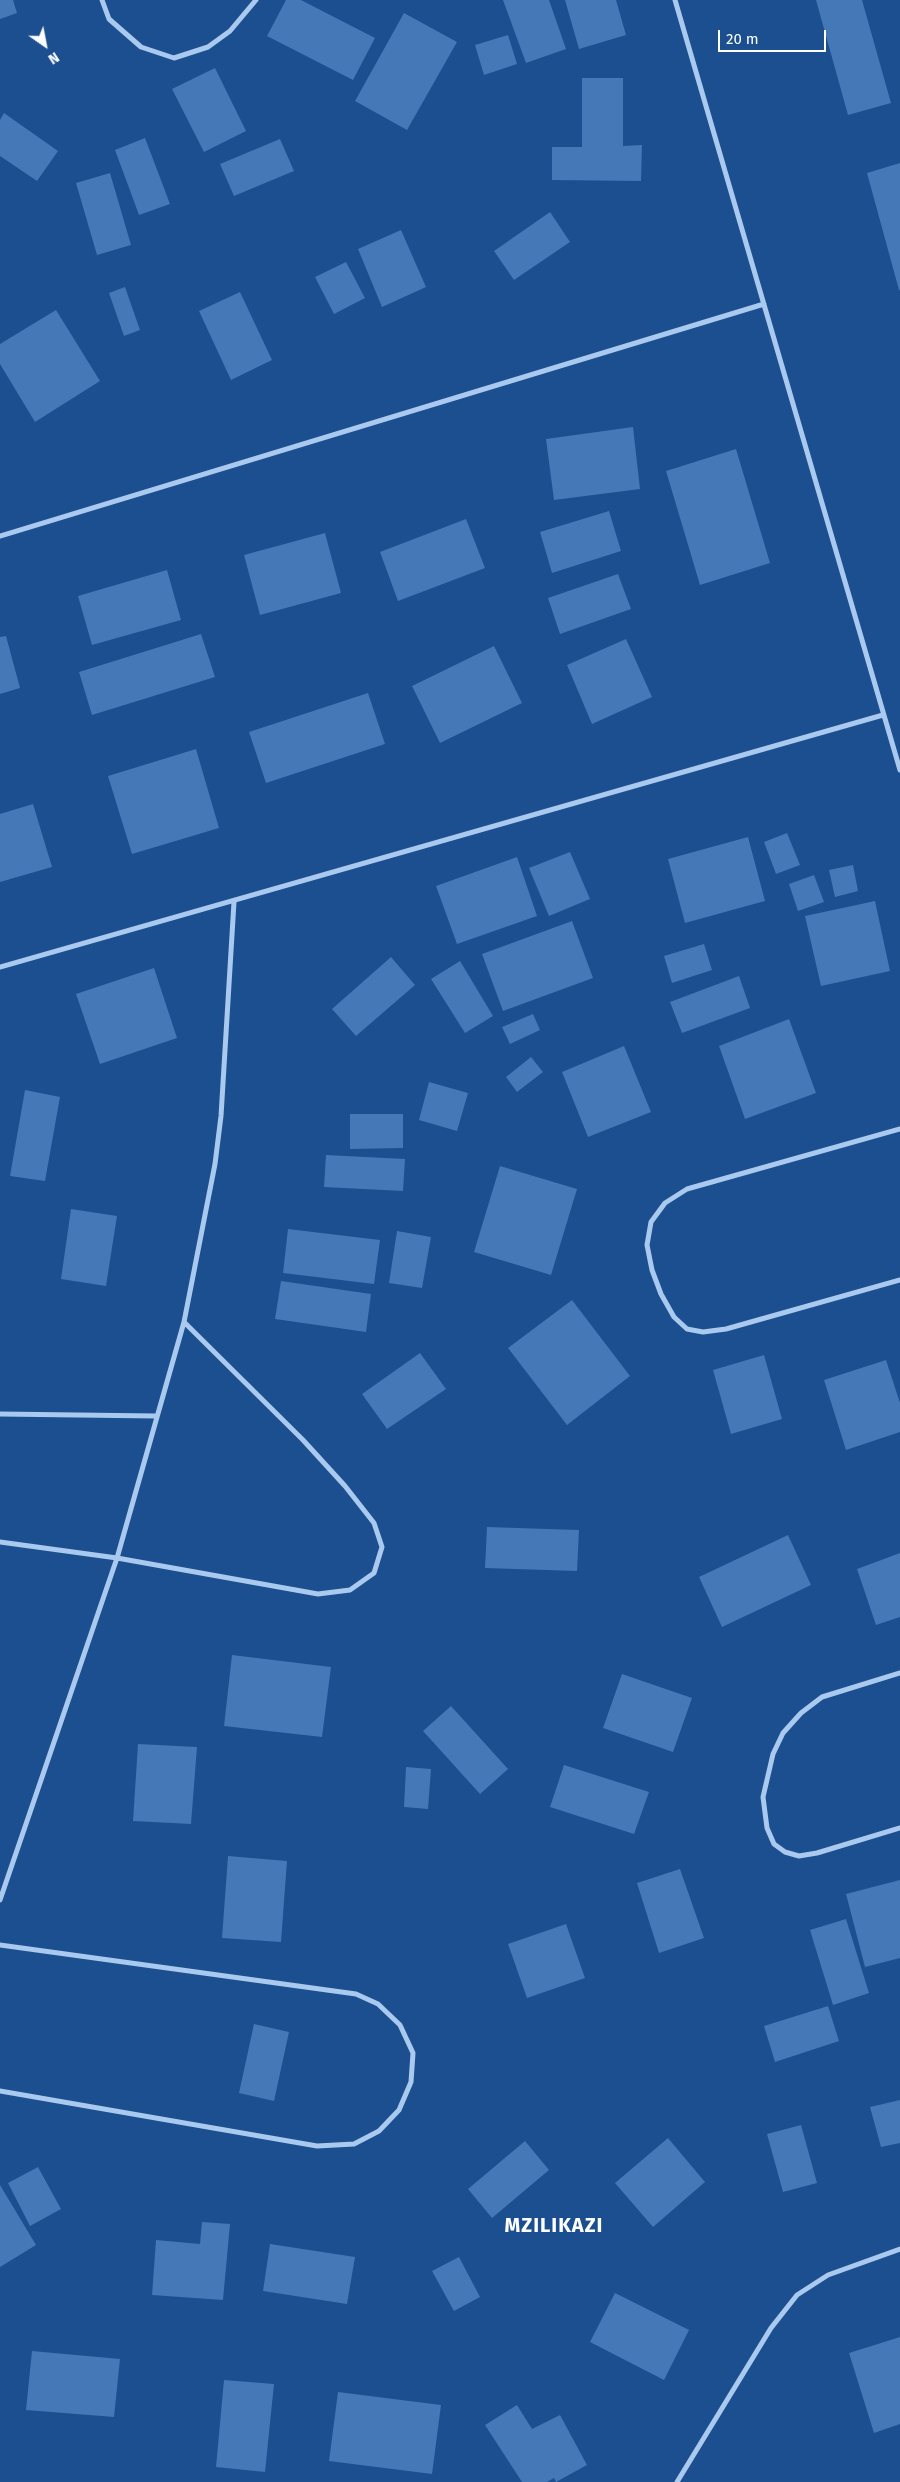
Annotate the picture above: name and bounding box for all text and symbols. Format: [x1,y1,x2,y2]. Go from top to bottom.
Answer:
north arrow [20,20,70,70]
scale bar [720,20,828,52]
text: 20 m [726,30,759,48]
text: N [45,48,62,68]
district label: MZILIKAZI [503,2214,605,2238]

